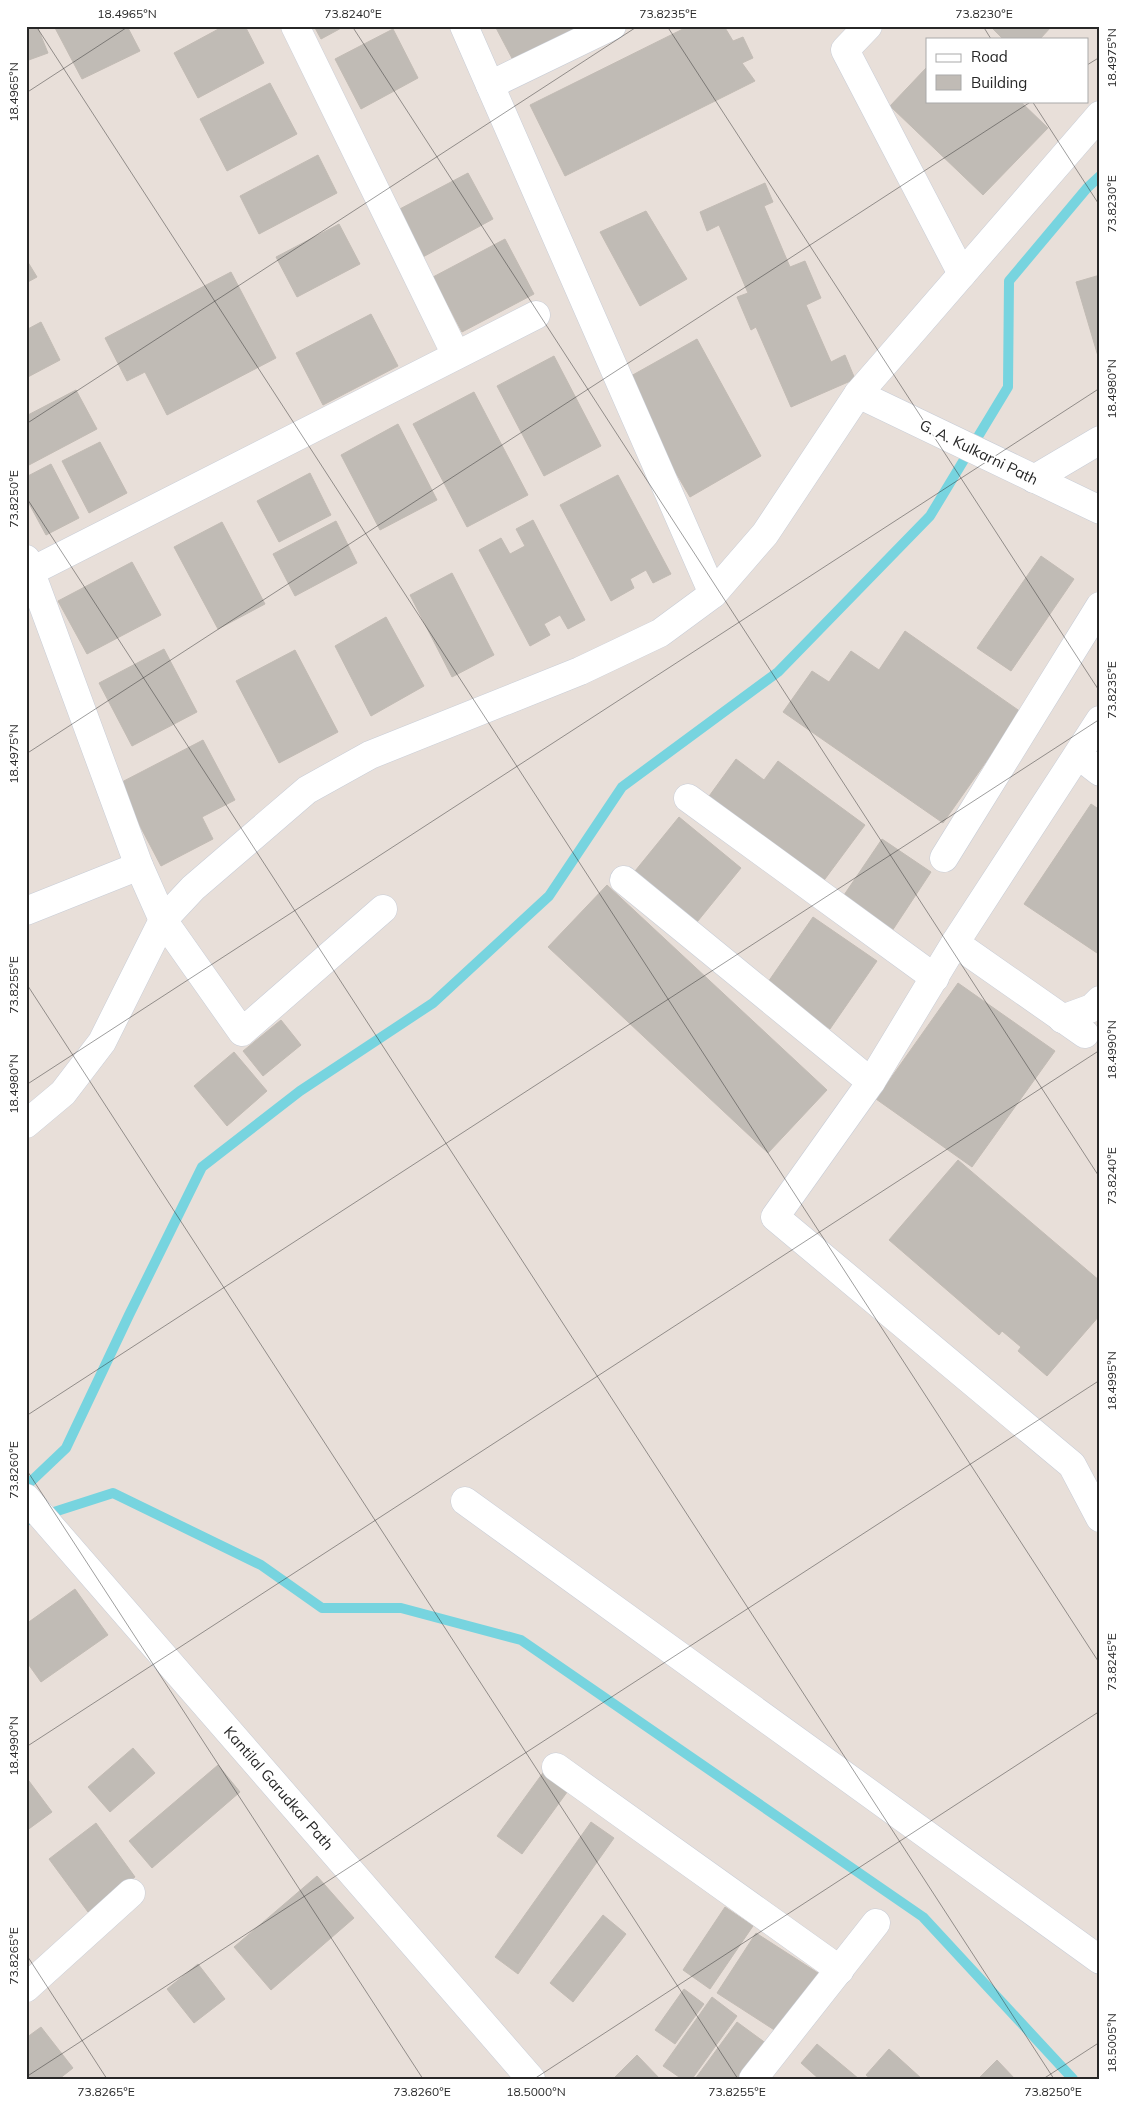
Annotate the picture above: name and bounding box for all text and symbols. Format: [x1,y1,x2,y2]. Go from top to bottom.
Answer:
text: 18.4965°N [97,6,157,21]
text: 73.8240°E [324,6,382,21]
text: 73.8235°E [639,6,697,21]
text: 73.8230°E [955,6,1013,21]
text: 18.4975°N [1104,28,1119,88]
legend [926,38,1088,102]
text: Road [971,47,1008,66]
text: 18.4965°N [6,62,21,122]
text: Building [971,73,1027,92]
text: 73.8230°E [1104,175,1119,233]
text: 18.4980°N [1104,359,1119,419]
street label: G. A. Kulkarni Path [917,415,1041,489]
text: 73.8250°E [6,470,21,528]
text: 73.8235°E [1104,661,1119,719]
text: 18.4975°N [6,724,21,784]
text: 73.8255°E [6,956,21,1014]
text: 18.4990°N [1104,1020,1119,1080]
text: 18.4980°N [6,1054,21,1114]
text: 73.8240°E [1104,1147,1119,1205]
text: 18.4995°N [1104,1351,1119,1411]
text: 73.8260°E [6,1441,21,1499]
text: 73.8245°E [1104,1633,1119,1691]
text: 18.4990°N [6,1716,21,1776]
street label: Kantilal Garudkar Path [220,1722,338,1854]
text: 73.8265°E [6,1927,21,1985]
text: 18.5005°N [1104,2013,1119,2073]
text: 73.8265°E [77,2084,135,2099]
text: 73.8260°E [393,2084,451,2099]
text: 18.5000°N [506,2084,566,2099]
text: 73.8255°E [708,2084,766,2099]
text: 73.8250°E [1024,2084,1082,2099]

